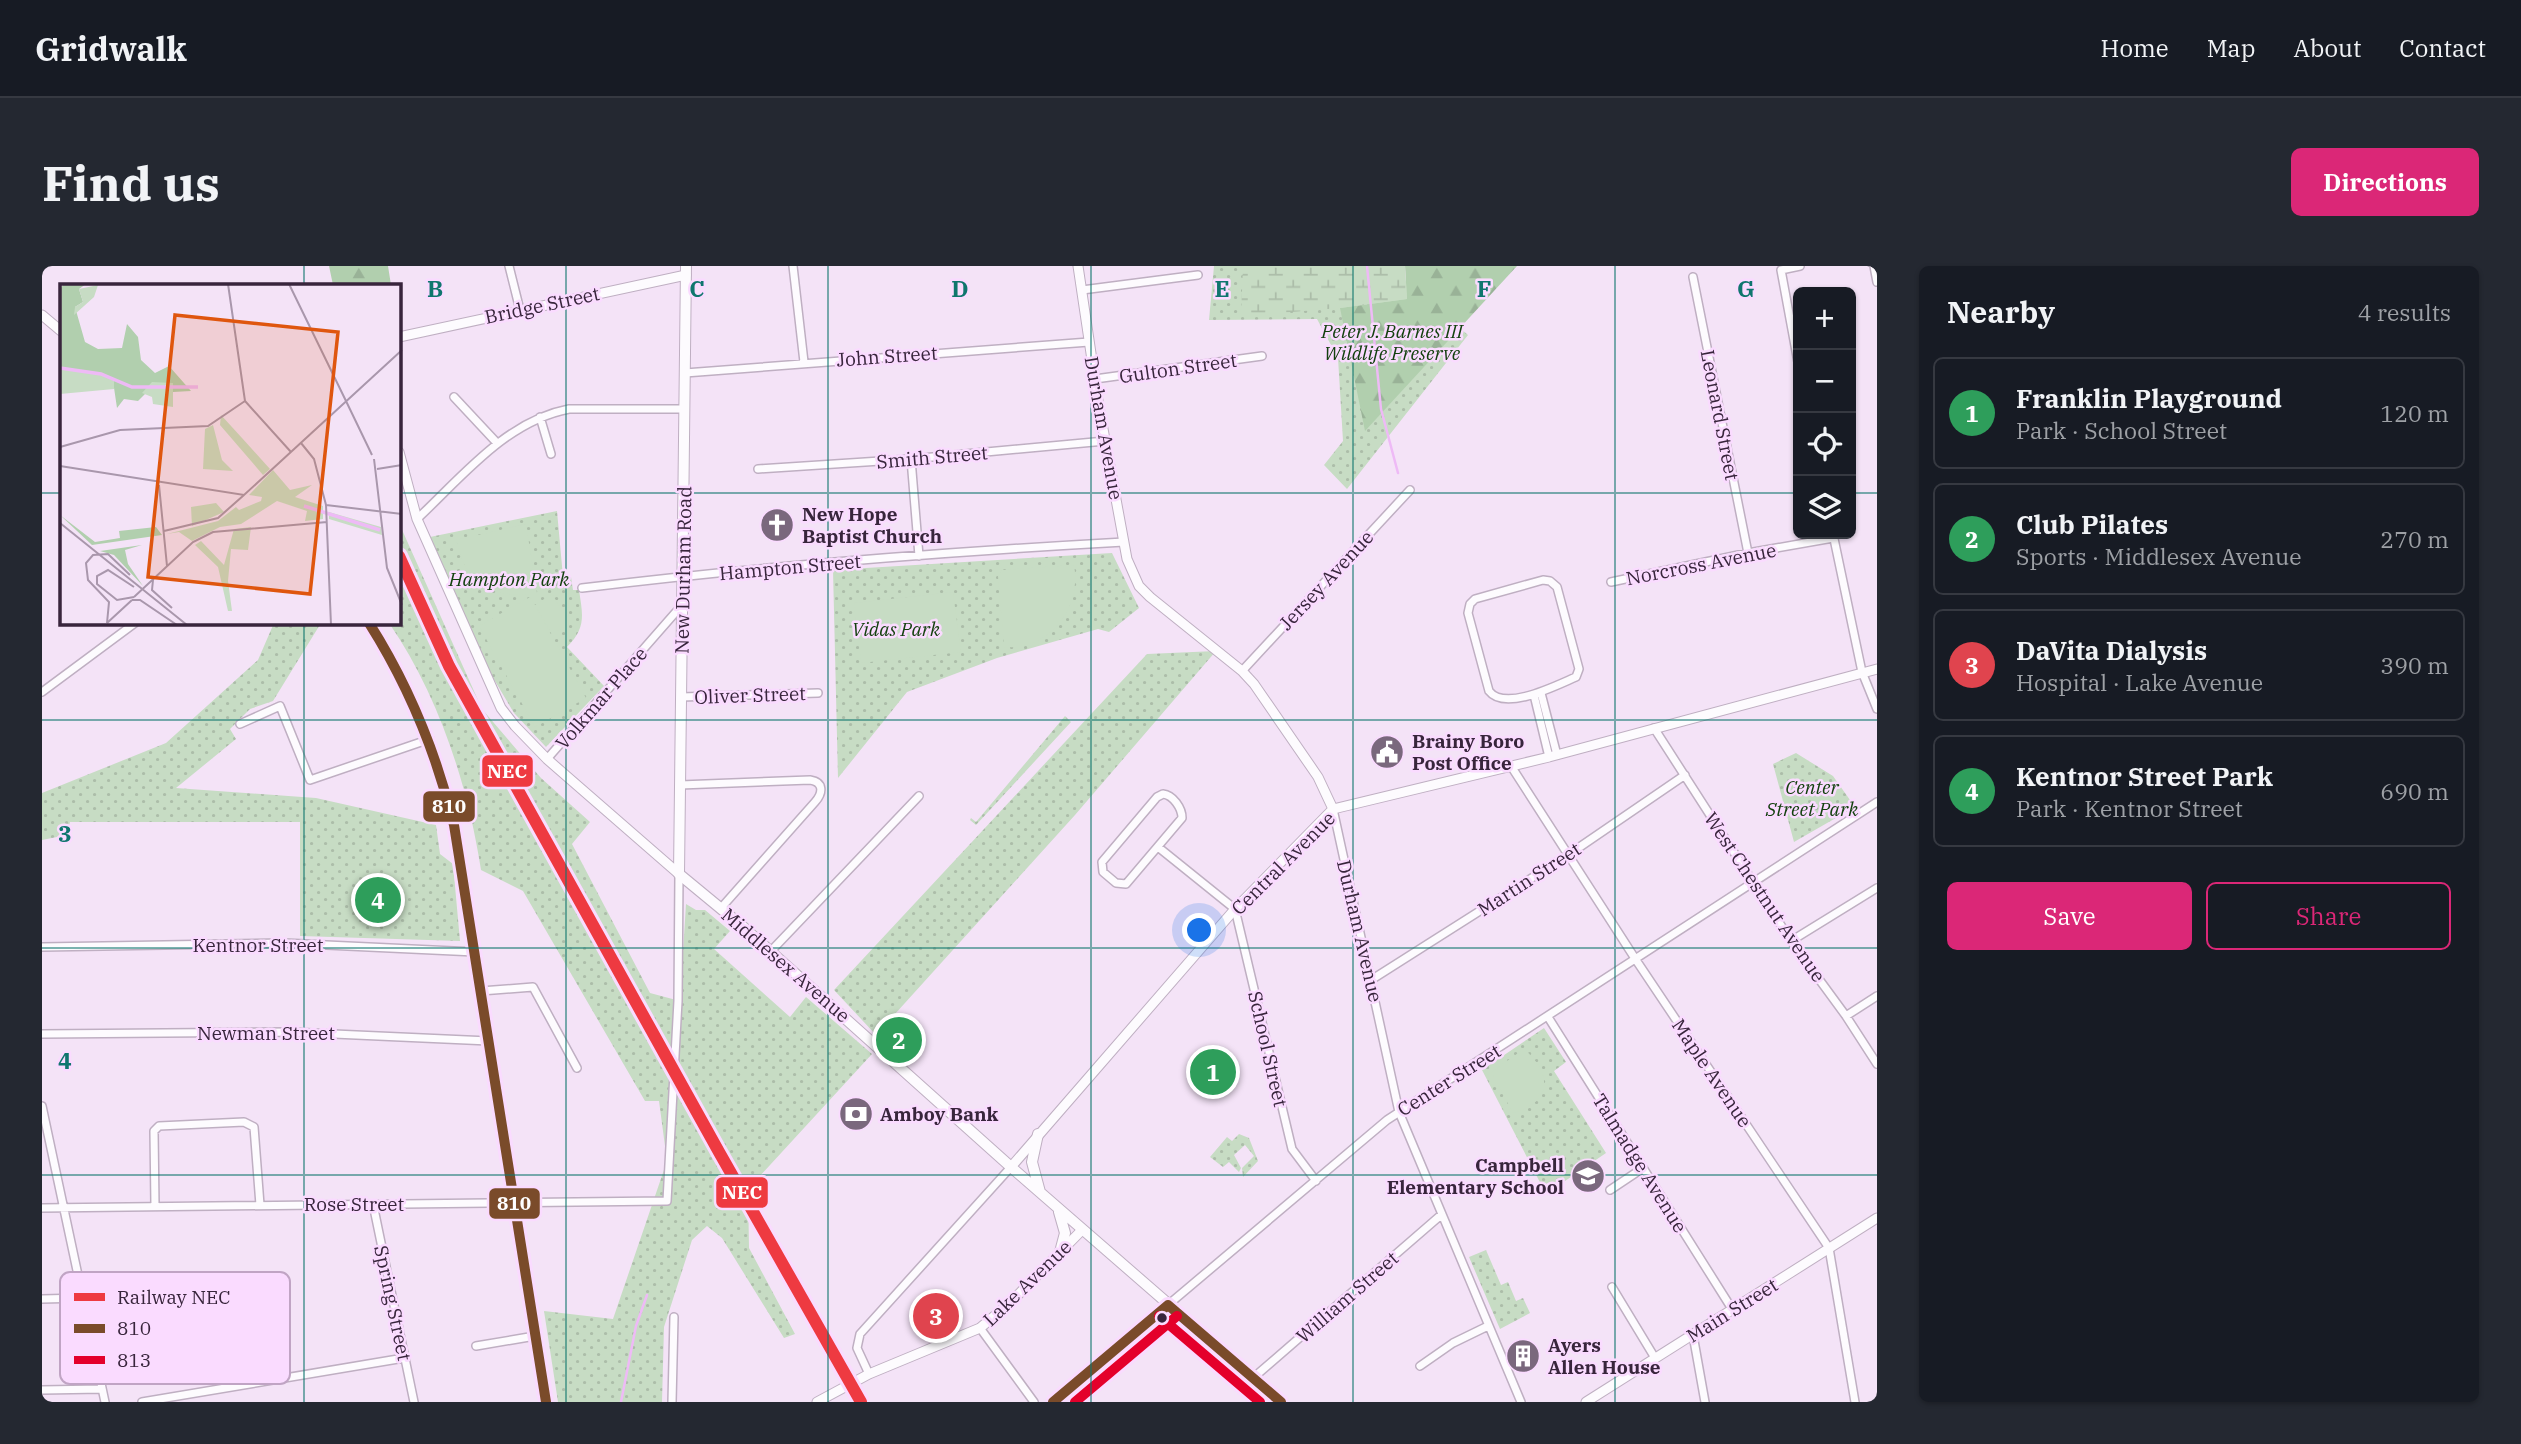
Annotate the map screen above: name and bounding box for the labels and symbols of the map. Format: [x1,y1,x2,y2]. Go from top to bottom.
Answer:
text: B [427,273,443,303]
text: C [689,273,705,303]
text: D [951,273,969,303]
text: E [1214,273,1230,303]
text: F [1477,273,1491,303]
text: G [1737,273,1755,303]
street label: Bridge Street [482,281,602,329]
inset map [60,284,401,625]
park label: Peter J. Barnes III Wildlife Preserve [1320,319,1465,365]
street label: John Street [836,340,938,371]
street label: Gulton Street [1118,348,1239,388]
street label: Leonard Street [1696,348,1744,483]
street label: Durham Avenue [1080,354,1128,502]
street label: Smith Street [875,440,989,474]
street label: New Durham Road [670,486,696,654]
place label: New Hope Baptist Church [802,502,942,548]
church icon: New Hope Baptist Church [758,506,796,544]
street label: Jersey Avenue [1274,525,1378,635]
street label: Norcross Avenue [1624,538,1778,590]
street label: Hampton Street [718,549,862,585]
park label: Hampton Park [448,567,570,591]
park label: Vidas Park [852,617,941,641]
street label: Volkmar Place [550,642,652,754]
street label: Oliver Street [694,681,806,709]
place label: Brainy Boro Post Office [1412,729,1524,775]
public building icon: Brainy Boro Post Office [1368,733,1406,771]
line badge: NEC [481,754,534,788]
text: NEC [487,759,527,783]
park label: Center Street Park [1765,775,1859,821]
line badge: 810 [422,790,476,823]
text: 810 [432,794,466,818]
street label: Central Avenue [1226,806,1340,920]
street label: West Chestnut Avenue [1699,807,1831,987]
text: 3 [58,818,72,848]
street label: Martin Street [1473,837,1585,921]
street label: Durham Avenue [1332,858,1388,1004]
pin: 4 [355,874,401,926]
street label: Middlesex Avenue [717,903,855,1027]
your location [1182,913,1216,947]
street label: Kentnor Street [192,933,324,957]
street label: School Street [1243,989,1293,1109]
pin: 2 [876,1014,922,1066]
street label: Maple Avenue [1667,1014,1757,1132]
street label: Newman Street [197,1021,335,1045]
street label: Center Street [1393,1039,1505,1121]
text: 4 [58,1045,72,1075]
pin: 1 [1190,1046,1236,1098]
street label: Talmadge Avenue [1588,1089,1692,1237]
bank icon: Amboy Bank [837,1095,875,1133]
place label: Amboy Bank [880,1102,999,1126]
place label: Campbell Elementary School [1387,1153,1564,1199]
school or university icon: Campbell Elementary School [1569,1157,1607,1195]
line badge: NEC [715,1176,769,1209]
text: NEC [722,1180,762,1204]
line badge: 810 [488,1187,541,1220]
text: 810 [497,1191,531,1215]
street label: Rose Street [304,1192,405,1216]
street label: Lake Avenue [978,1235,1076,1331]
street label: Spring Street [369,1243,417,1363]
street label: William Street [1291,1246,1403,1348]
legend [60,1272,290,1384]
street label: Main Street [1682,1272,1782,1347]
text: Railway NEC [117,1285,230,1309]
pin: 3 [913,1290,959,1342]
unlabelled marker [1155,1311,1169,1325]
text: 810 [117,1316,151,1340]
place label: Ayers Allen House [1548,1333,1661,1379]
building icon: Ayers Allen House [1504,1337,1542,1375]
text: 813 [117,1348,151,1372]

